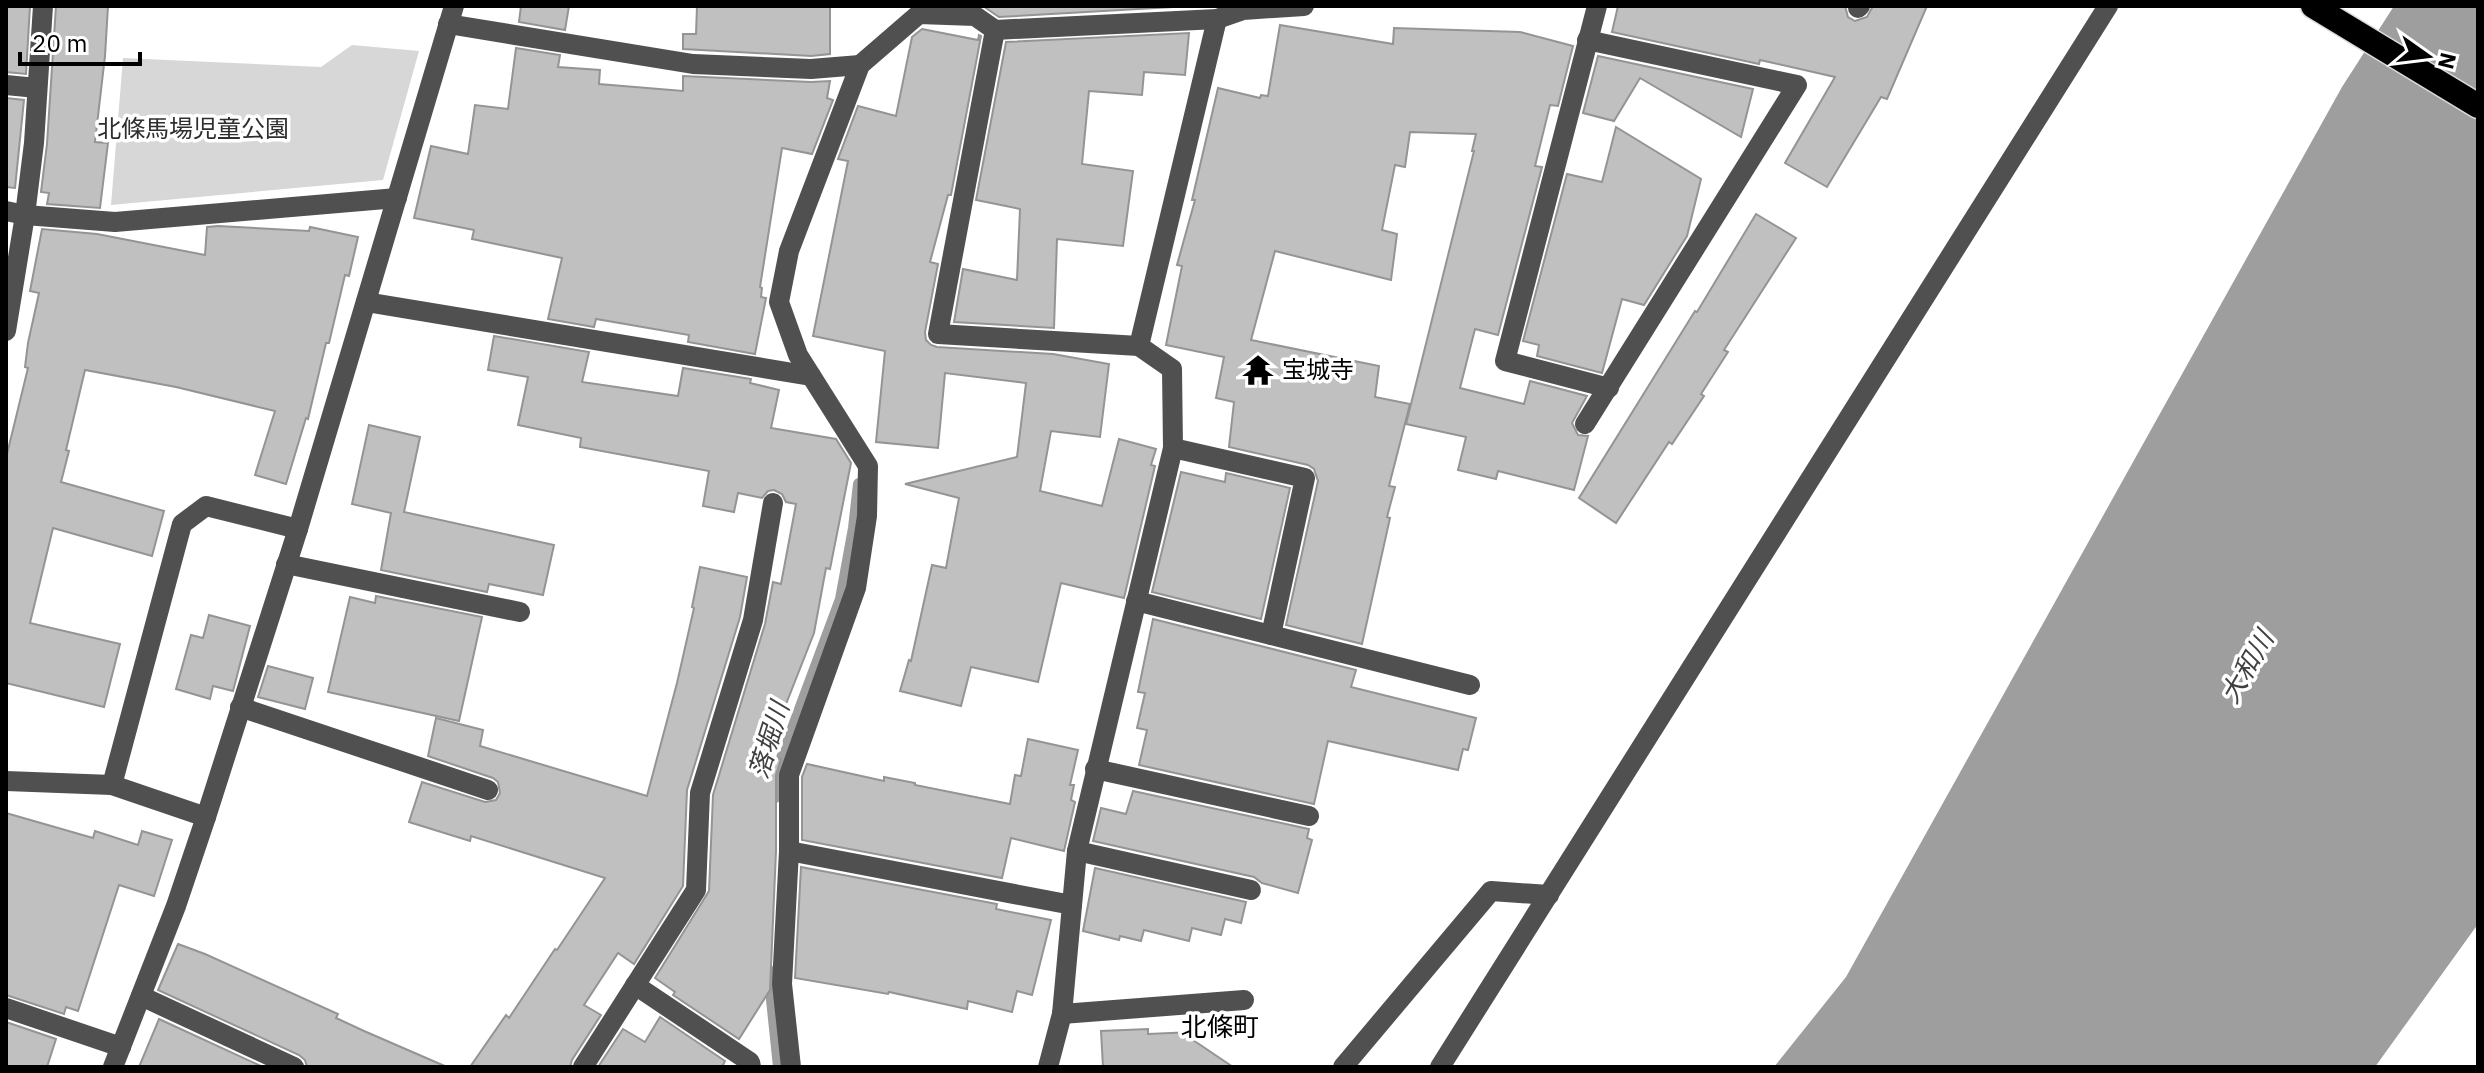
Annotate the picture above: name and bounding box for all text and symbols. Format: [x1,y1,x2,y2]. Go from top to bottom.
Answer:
scale bar [20,16,140,66]
north arrow [2388,16,2468,96]
text: 20 m [32,27,87,59]
text: N [2432,50,2464,72]
park label: 北條馬場児童公園 [97,112,289,144]
temple icon: 宝城寺 [1241,353,1275,387]
place label: 宝城寺 [1282,353,1354,385]
water label: 大和川 [2212,622,2282,709]
water label: 落堀川 [740,695,797,782]
district label: 北條町 [1181,1009,1259,1043]

